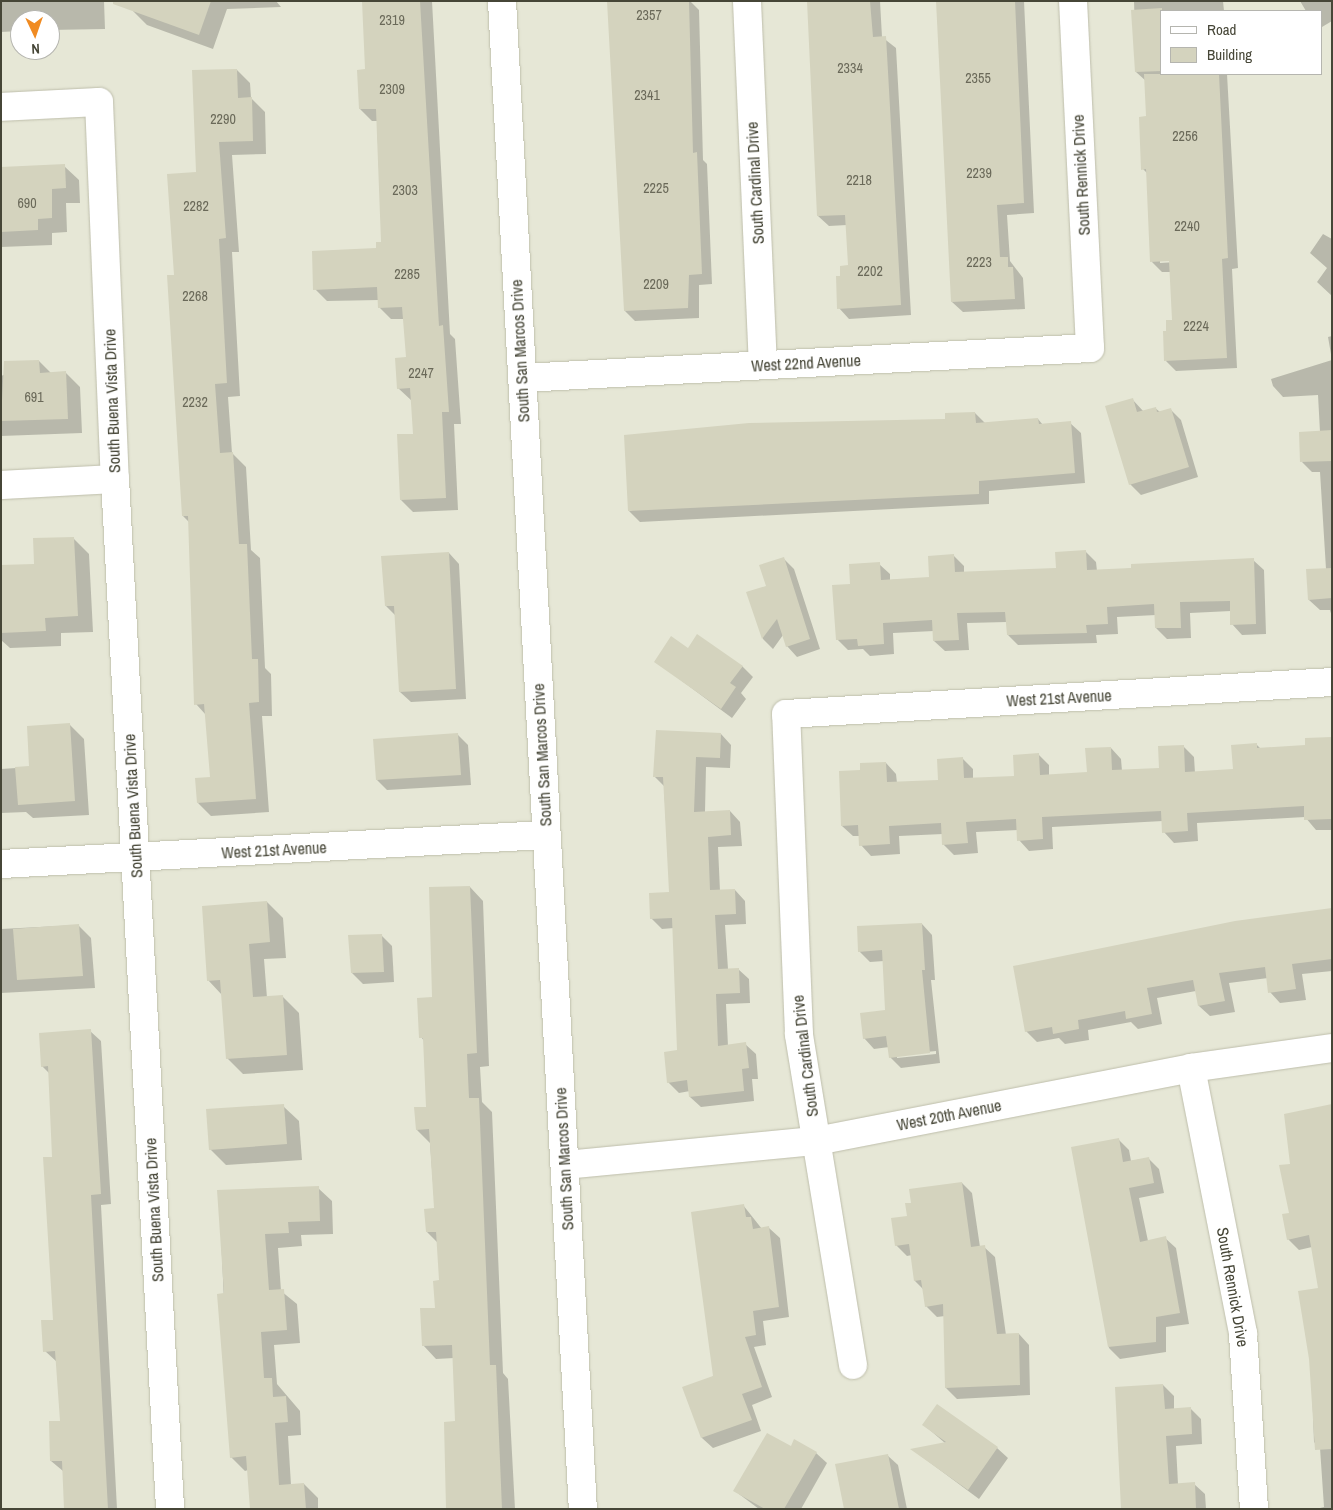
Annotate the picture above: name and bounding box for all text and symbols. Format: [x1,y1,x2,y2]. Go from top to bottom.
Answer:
house number: 2357 [636,7,662,23]
north arrow [10,10,60,60]
legend [1160,10,1323,75]
house number: 2319 [379,12,405,28]
text: Road [1207,19,1236,40]
text: N [31,40,40,58]
text: Building [1207,44,1252,65]
house number: 2334 [837,60,863,76]
house number: 2355 [965,70,991,86]
house number: 2309 [379,81,405,97]
house number: 2341 [634,87,660,103]
house number: 2290 [210,111,236,127]
street label: South Rennick Drive [1068,114,1094,236]
street label: South Cardinal Drive [742,121,768,245]
house number: 2256 [1172,128,1198,144]
house number: 2239 [966,165,992,181]
house number: 2218 [846,172,872,188]
house number: 2225 [643,180,669,196]
house number: 2303 [392,182,418,198]
house number: 690 [17,195,37,211]
house number: 2282 [183,198,209,214]
house number: 2240 [1174,218,1200,234]
house number: 2223 [966,254,992,270]
house number: 2202 [857,263,883,279]
house number: 2285 [394,266,420,282]
house number: 2209 [643,276,669,292]
street label: South San Marcos Drive [507,279,533,423]
house number: 2268 [182,288,208,304]
house number: 2224 [1183,318,1209,334]
street label: South Buena Vista Drive [100,329,124,473]
street label: West 22nd Avenue [750,351,862,375]
house number: 2247 [408,365,434,381]
house number: 691 [24,389,44,405]
house number: 2232 [182,394,208,410]
street label: South San Marcos Drive [529,683,555,827]
street label: West 21st Avenue [1006,686,1112,710]
street label: South Buena Vista Drive [120,734,146,878]
street label: West 21st Avenue [221,838,327,862]
street label: South Cardinal Drive [788,994,822,1118]
street label: South San Marcos Drive [551,1087,577,1231]
street label: West 20th Avenue [895,1095,1003,1135]
street label: South Buena Vista Drive [141,1138,167,1282]
street label: South Rennick Drive [1213,1226,1253,1348]

